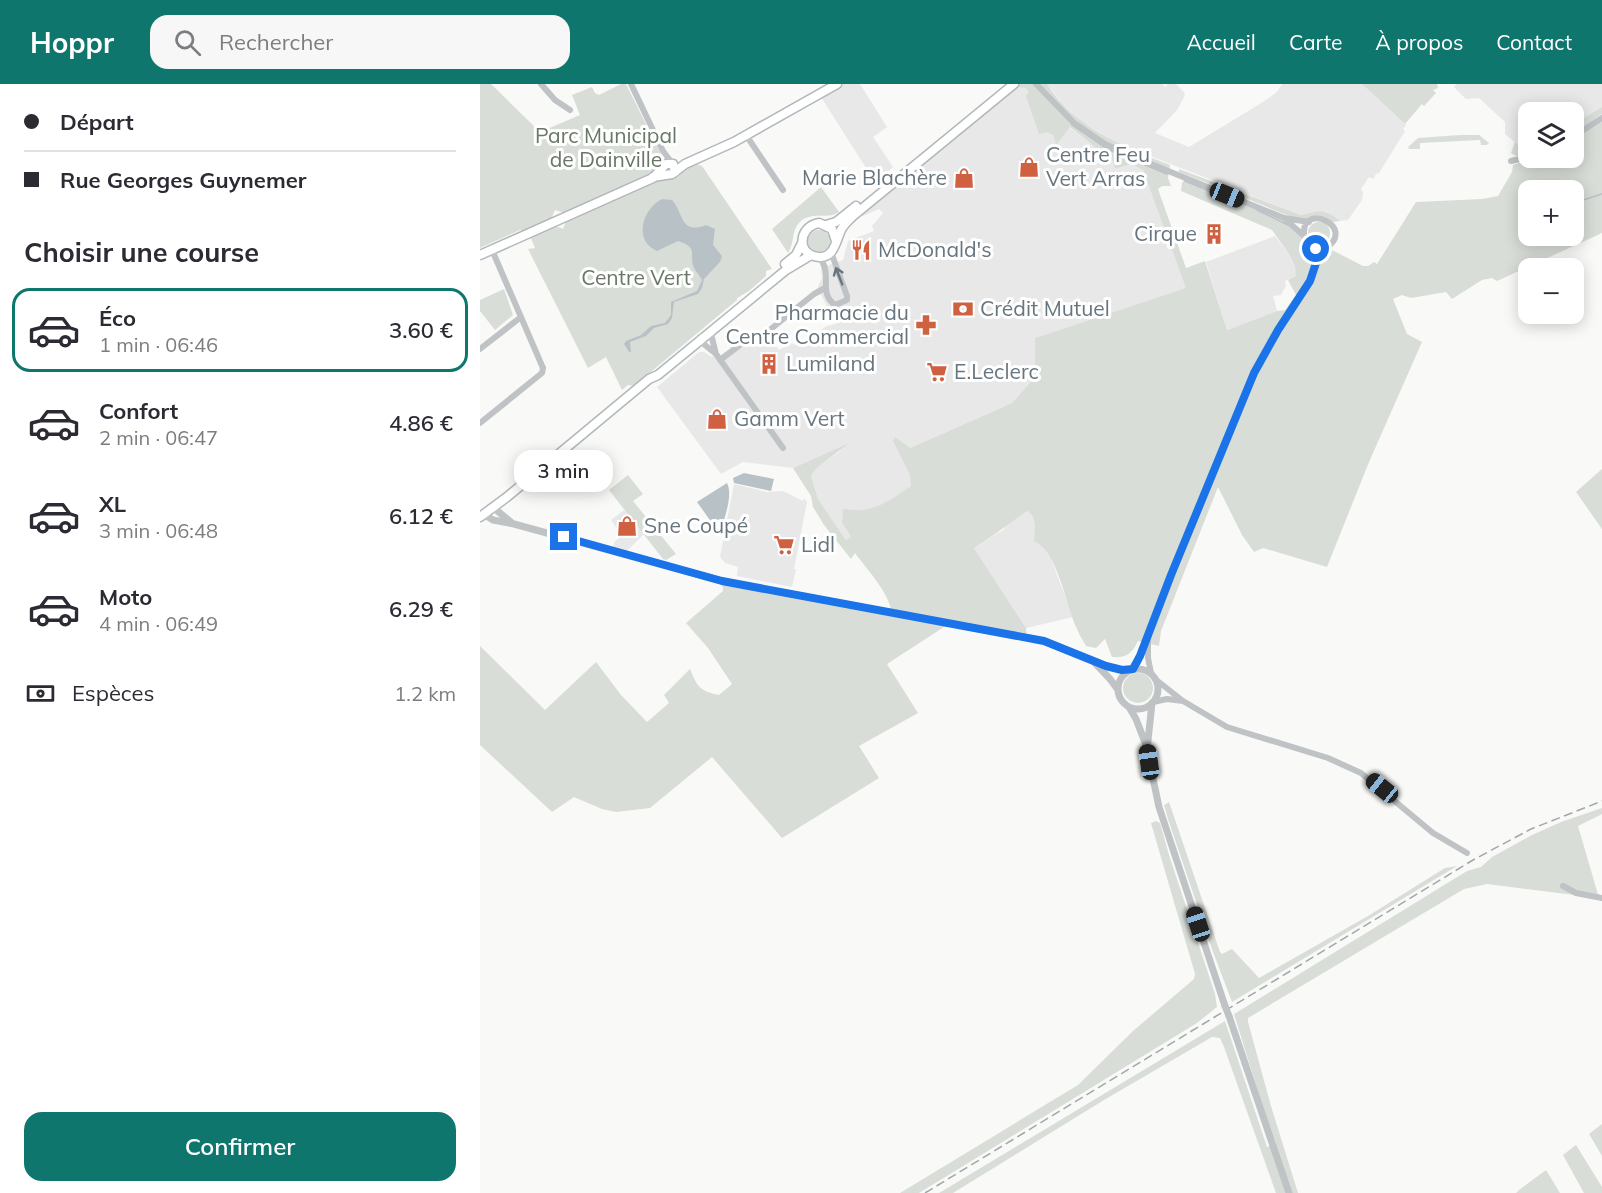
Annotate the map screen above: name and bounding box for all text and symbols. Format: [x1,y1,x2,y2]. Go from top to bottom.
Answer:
search box [150,15,570,69]
text: Hoppr [30,25,114,60]
icon: search [171,26,204,59]
text: Rechercher [219,28,333,56]
text: Accueil [1186,29,1256,55]
text: Carte [1289,29,1342,55]
text: À propos [1375,29,1463,55]
text: Contact [1496,29,1572,55]
map controls [1518,102,1584,324]
button: layers [1518,102,1584,168]
text: Départ [60,108,134,136]
park label: Parc Municipal de Dainville [535,122,677,172]
place label: Centre Feu Vert Arras [1046,141,1150,191]
shop icon: Centre Feu Vert Arras [1017,155,1041,179]
place label: Marie Blachère [802,164,947,190]
text: Rue Georges Guynemer [60,166,306,194]
shop icon: Marie Blachère [952,166,976,190]
car [1207,180,1247,210]
button: + [1518,180,1584,246]
place label: Cirque [1134,220,1197,246]
building icon: Cirque [1202,222,1226,246]
text: Choisir une course [24,235,259,269]
route start [1302,235,1329,262]
place label: McDonald's [878,236,992,262]
restaurant icon: McDonald's [849,238,873,262]
button: − [1518,258,1584,324]
park label: Centre Vert [581,264,691,290]
one-way arrow [833,267,844,286]
place label: Crédit Mutuel [980,295,1110,321]
bank icon: Crédit Mutuel [951,297,975,321]
place label: Pharmacie du Centre Commercial [725,299,909,349]
icon: car [27,303,81,357]
text: Éco [99,304,136,332]
pharmacy icon: Pharmacie du Centre Commercial [914,313,938,337]
text: 3.60 € [389,316,453,344]
text: 1 min · 06:46 [99,332,218,357]
place label: Lumiland [786,350,875,376]
building icon: Lumiland [757,352,781,376]
place label: E.Leclerc [954,358,1039,384]
supermarket icon: E.Leclerc [925,360,949,384]
icon: car [27,396,81,450]
text: Confort [99,397,178,425]
place label: Gamm Vert [734,405,845,431]
shop icon: Gamm Vert [705,407,729,431]
text: 4.86 € [389,409,453,437]
text: 2 min · 06:47 [99,425,218,450]
callout: 3 min [514,450,614,492]
text: 3 min [538,458,589,483]
icon: car [27,489,81,543]
text: XL [99,490,126,518]
text: 6.12 € [389,502,453,530]
place label: Sne Coupé [644,512,748,538]
shop icon: Sne Coupé [615,514,639,538]
text: 3 min · 06:48 [99,518,218,543]
route end [550,523,577,550]
place label: Lidl [801,531,835,557]
supermarket icon: Lidl [772,533,796,557]
icon: car [27,582,81,636]
text: Moto [99,583,152,611]
text: 6.29 € [389,595,453,623]
text: 4 min · 06:49 [99,611,218,636]
icon: cash [24,677,57,710]
text: Espèces [72,679,154,707]
text: 1.2 km [394,681,456,706]
car [1138,743,1160,781]
car [1362,770,1402,806]
car [1184,904,1212,944]
button: Confirmer [24,1112,456,1181]

